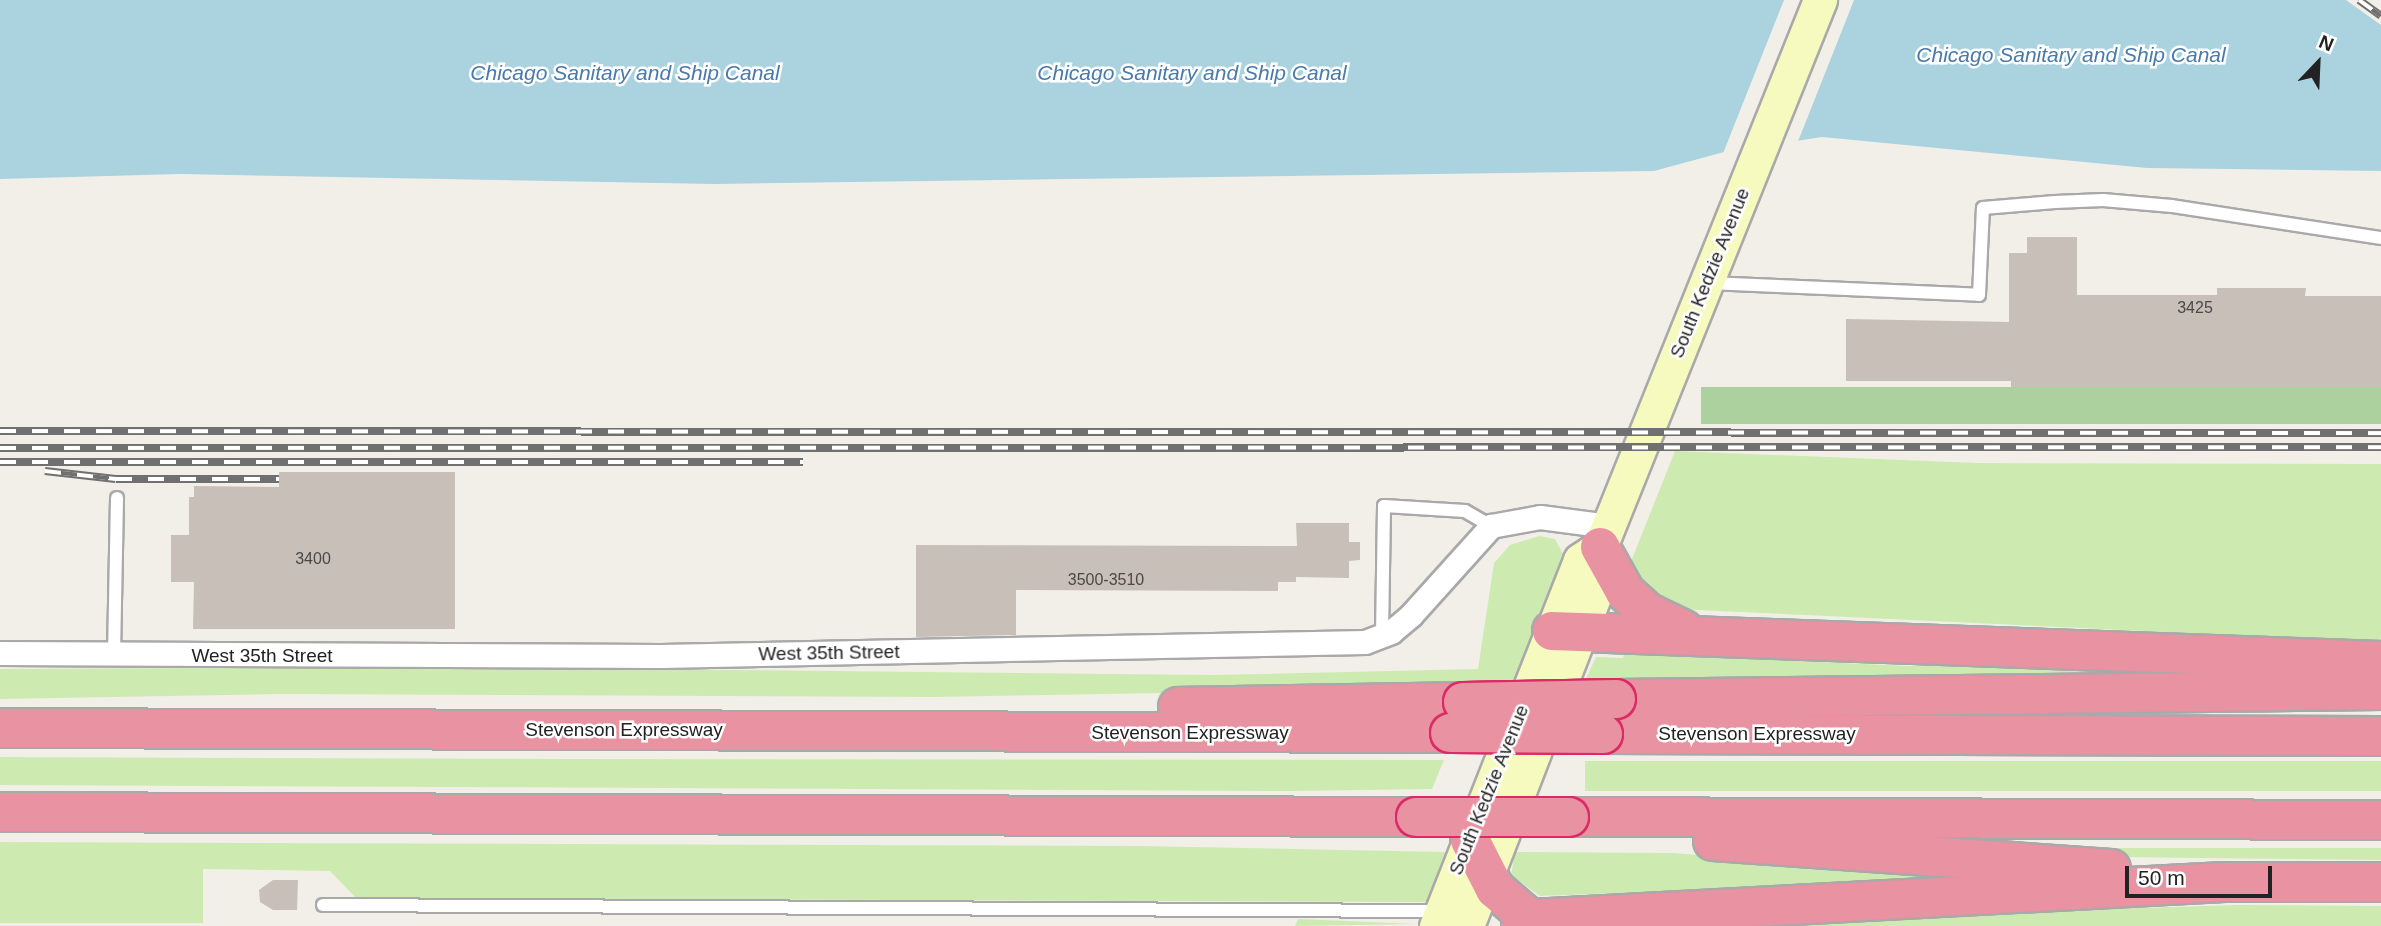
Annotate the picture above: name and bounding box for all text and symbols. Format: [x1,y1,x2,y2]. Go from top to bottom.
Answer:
north arrow [2283,28,2353,98]
text: N [2316,31,2337,56]
water label: Chicago Sanitary and Ship Canal [1916,42,2226,68]
water label: Chicago Sanitary and Ship Canal [470,60,780,86]
water label: Chicago Sanitary and Ship Canal [1037,60,1347,86]
street label: South Kedzie Avenue [1665,184,1755,362]
house number: 3425 [2177,298,2213,318]
house number: 3400 [295,549,331,569]
house number: 3500-3510 [1068,570,1144,590]
street label: West 35th Street [758,640,900,666]
street label: West 35th Street [191,645,333,667]
street label: South Kedzie Avenue [1444,701,1534,879]
street label: Stevenson Expressway [525,719,723,741]
street label: Stevenson Expressway [1091,722,1289,744]
street label: Stevenson Expressway [1658,723,1856,745]
scale bar [2129,852,2276,896]
text: 50 m [2138,866,2185,889]

